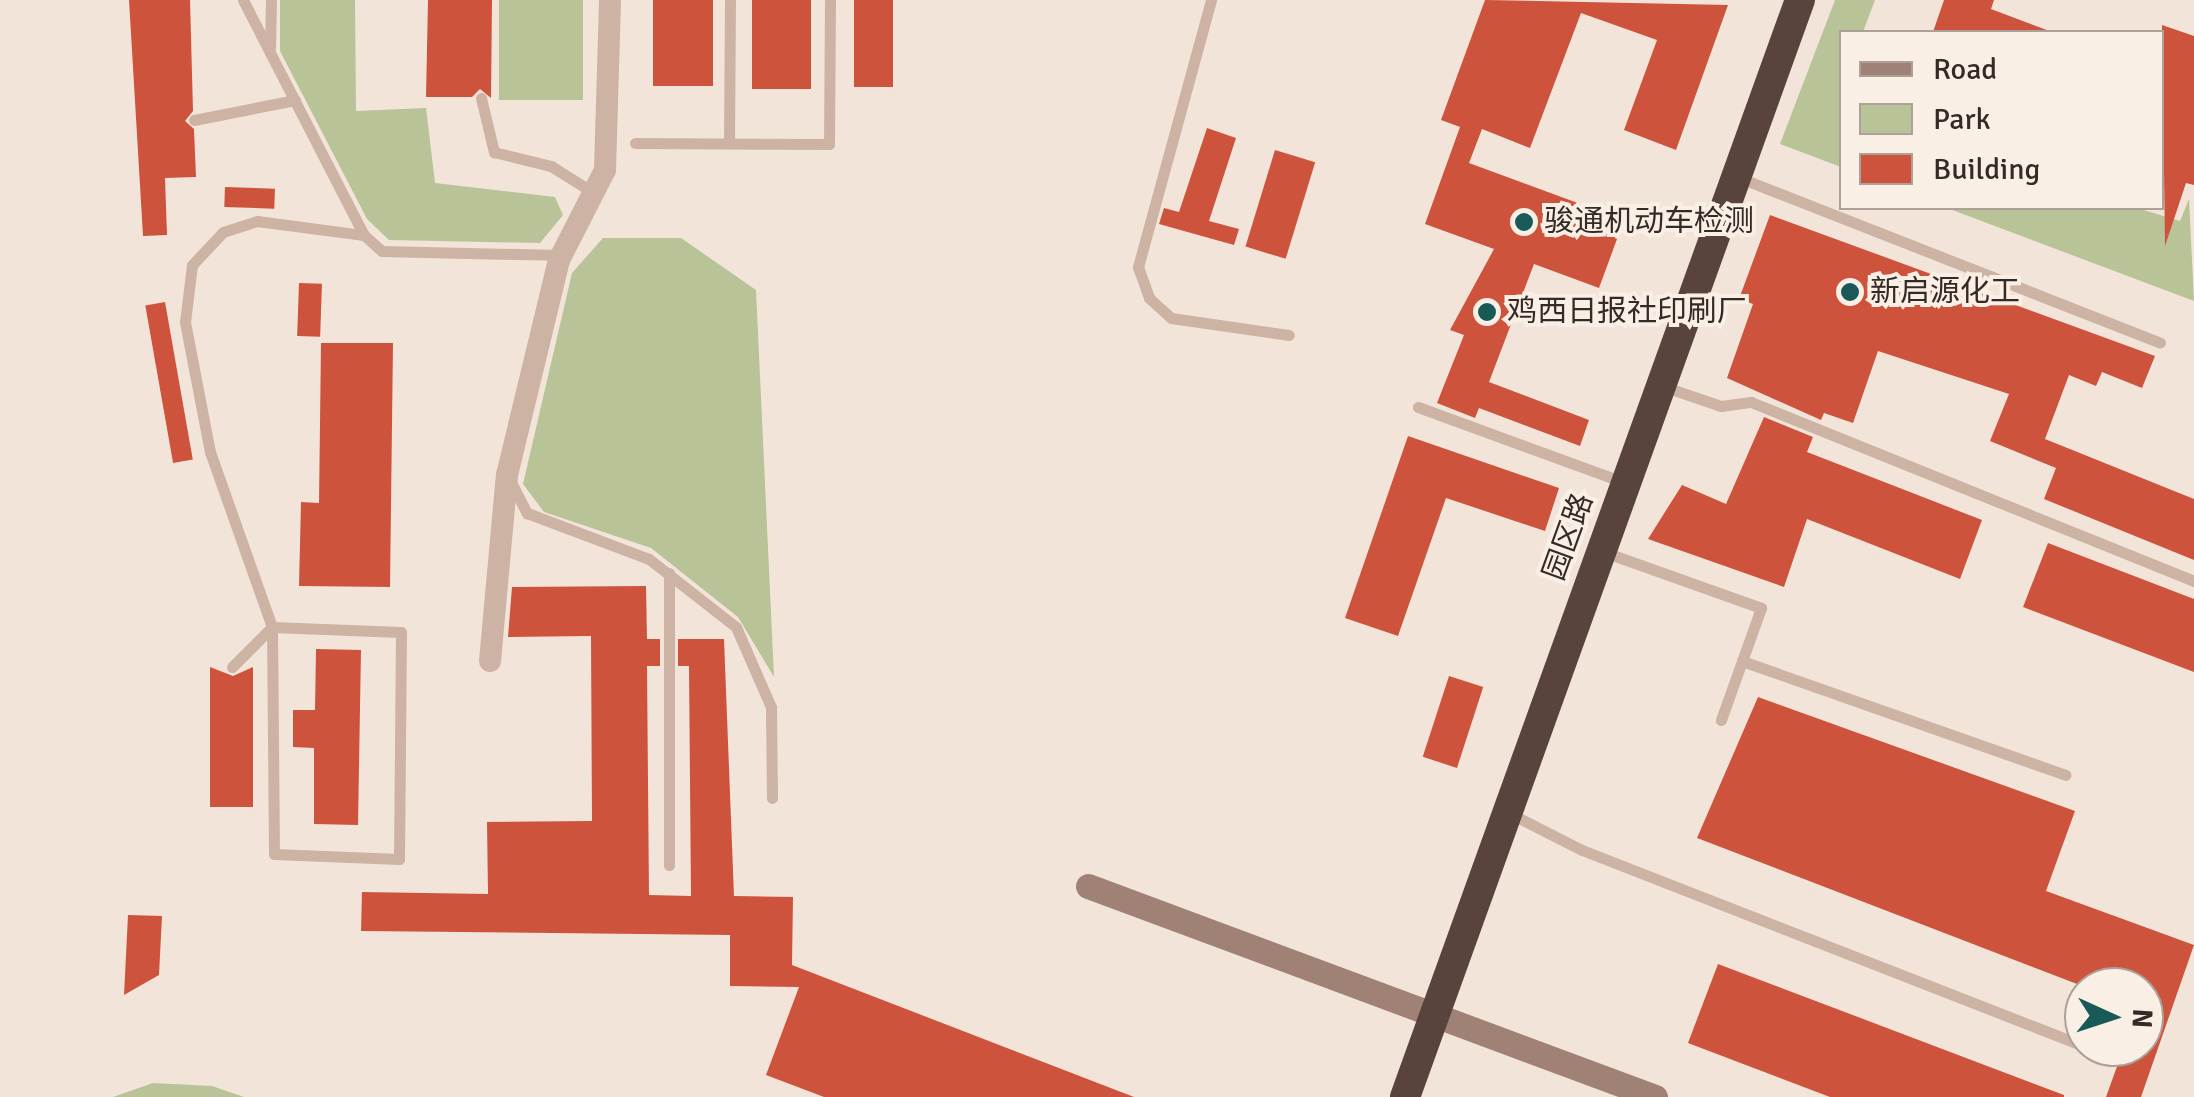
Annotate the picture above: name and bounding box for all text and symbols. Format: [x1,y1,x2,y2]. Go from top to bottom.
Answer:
legend [1839,30,2164,210]
text: Road [1933,51,1997,88]
text: Park [1933,101,1991,138]
text: Building [1933,151,2040,188]
place label: 骏通机动车检测 [1544,204,1754,240]
marker: 骏通机动车检测 [1513,211,1535,233]
place label: 新启源化工 [1870,274,2020,310]
marker: 新启源化工 [1839,281,1861,303]
place label: 鸡西日报社印刷厂 [1507,294,1747,330]
marker: 鸡西日报社印刷厂 [1476,301,1498,323]
street label: 园区路 [1537,489,1601,585]
north arrow [2064,967,2164,1067]
text: N [2124,1008,2159,1029]

